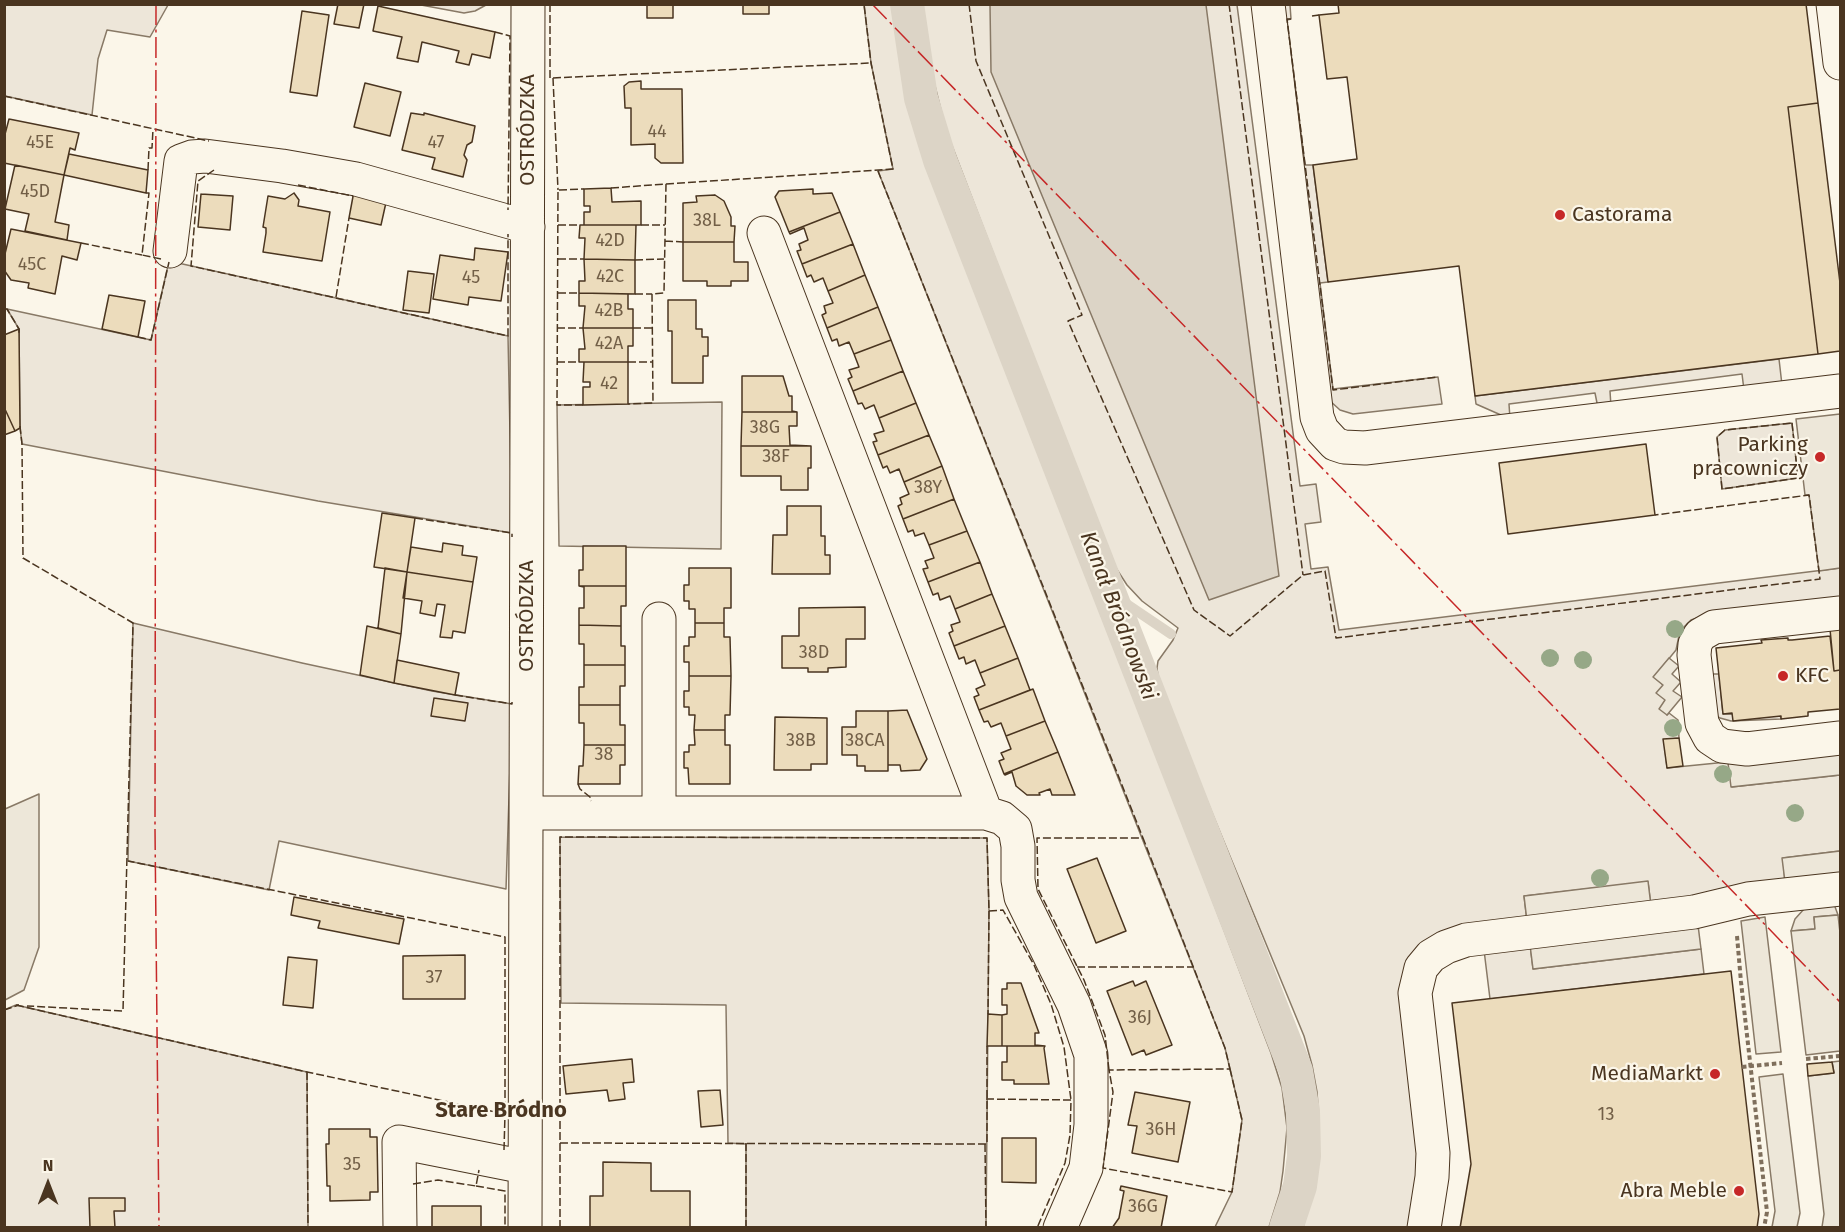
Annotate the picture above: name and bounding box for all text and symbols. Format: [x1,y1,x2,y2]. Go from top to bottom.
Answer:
street label: OSTRÓDZKA [515,74,541,186]
house number: 44 [647,121,667,143]
house number: 45E [26,132,54,154]
house number: 47 [427,132,445,154]
house number: 45D [20,181,50,203]
place label: Castorama [1572,202,1672,228]
marker: Castorama [1553,208,1567,222]
house number: 38L [693,210,721,232]
house number: 42D [595,230,625,252]
house number: 45C [18,254,46,276]
house number: 42C [596,266,624,288]
house number: 45 [462,267,480,289]
house number: 42B [594,300,624,322]
house number: 42A [595,333,623,355]
house number: 42 [600,373,618,395]
house number: 38G [750,417,780,439]
place label: Parking pracowniczy [1692,432,1808,482]
house number: 38F [762,446,790,468]
marker: Parking pracowniczy [1813,450,1827,464]
house number: 38Y [914,477,942,499]
water label: Kanał Bródnowski [1074,528,1162,704]
street label: OSTRÓDZKA [514,560,540,672]
house number: 38D [799,642,829,664]
place label: KFC [1795,663,1829,689]
marker: KFC [1776,669,1790,683]
house number: 38B [786,730,816,752]
house number: 38CA [845,730,885,752]
house number: 38 [595,744,613,766]
house number: 37 [426,967,442,989]
house number: 36J [1128,1007,1152,1029]
place label: MediaMarkt [1591,1061,1703,1087]
marker: MediaMarkt [1708,1067,1722,1081]
district label: Stare Bródno [435,1098,567,1124]
house number: 13 [1598,1104,1614,1126]
house number: 36H [1146,1119,1176,1141]
north arrow [18,1154,78,1214]
house number: 35 [343,1154,361,1176]
text: N [43,1156,53,1175]
place label: Abra Meble [1620,1178,1727,1204]
marker: Abra Meble [1732,1184,1746,1198]
house number: 36G [1128,1196,1158,1218]

